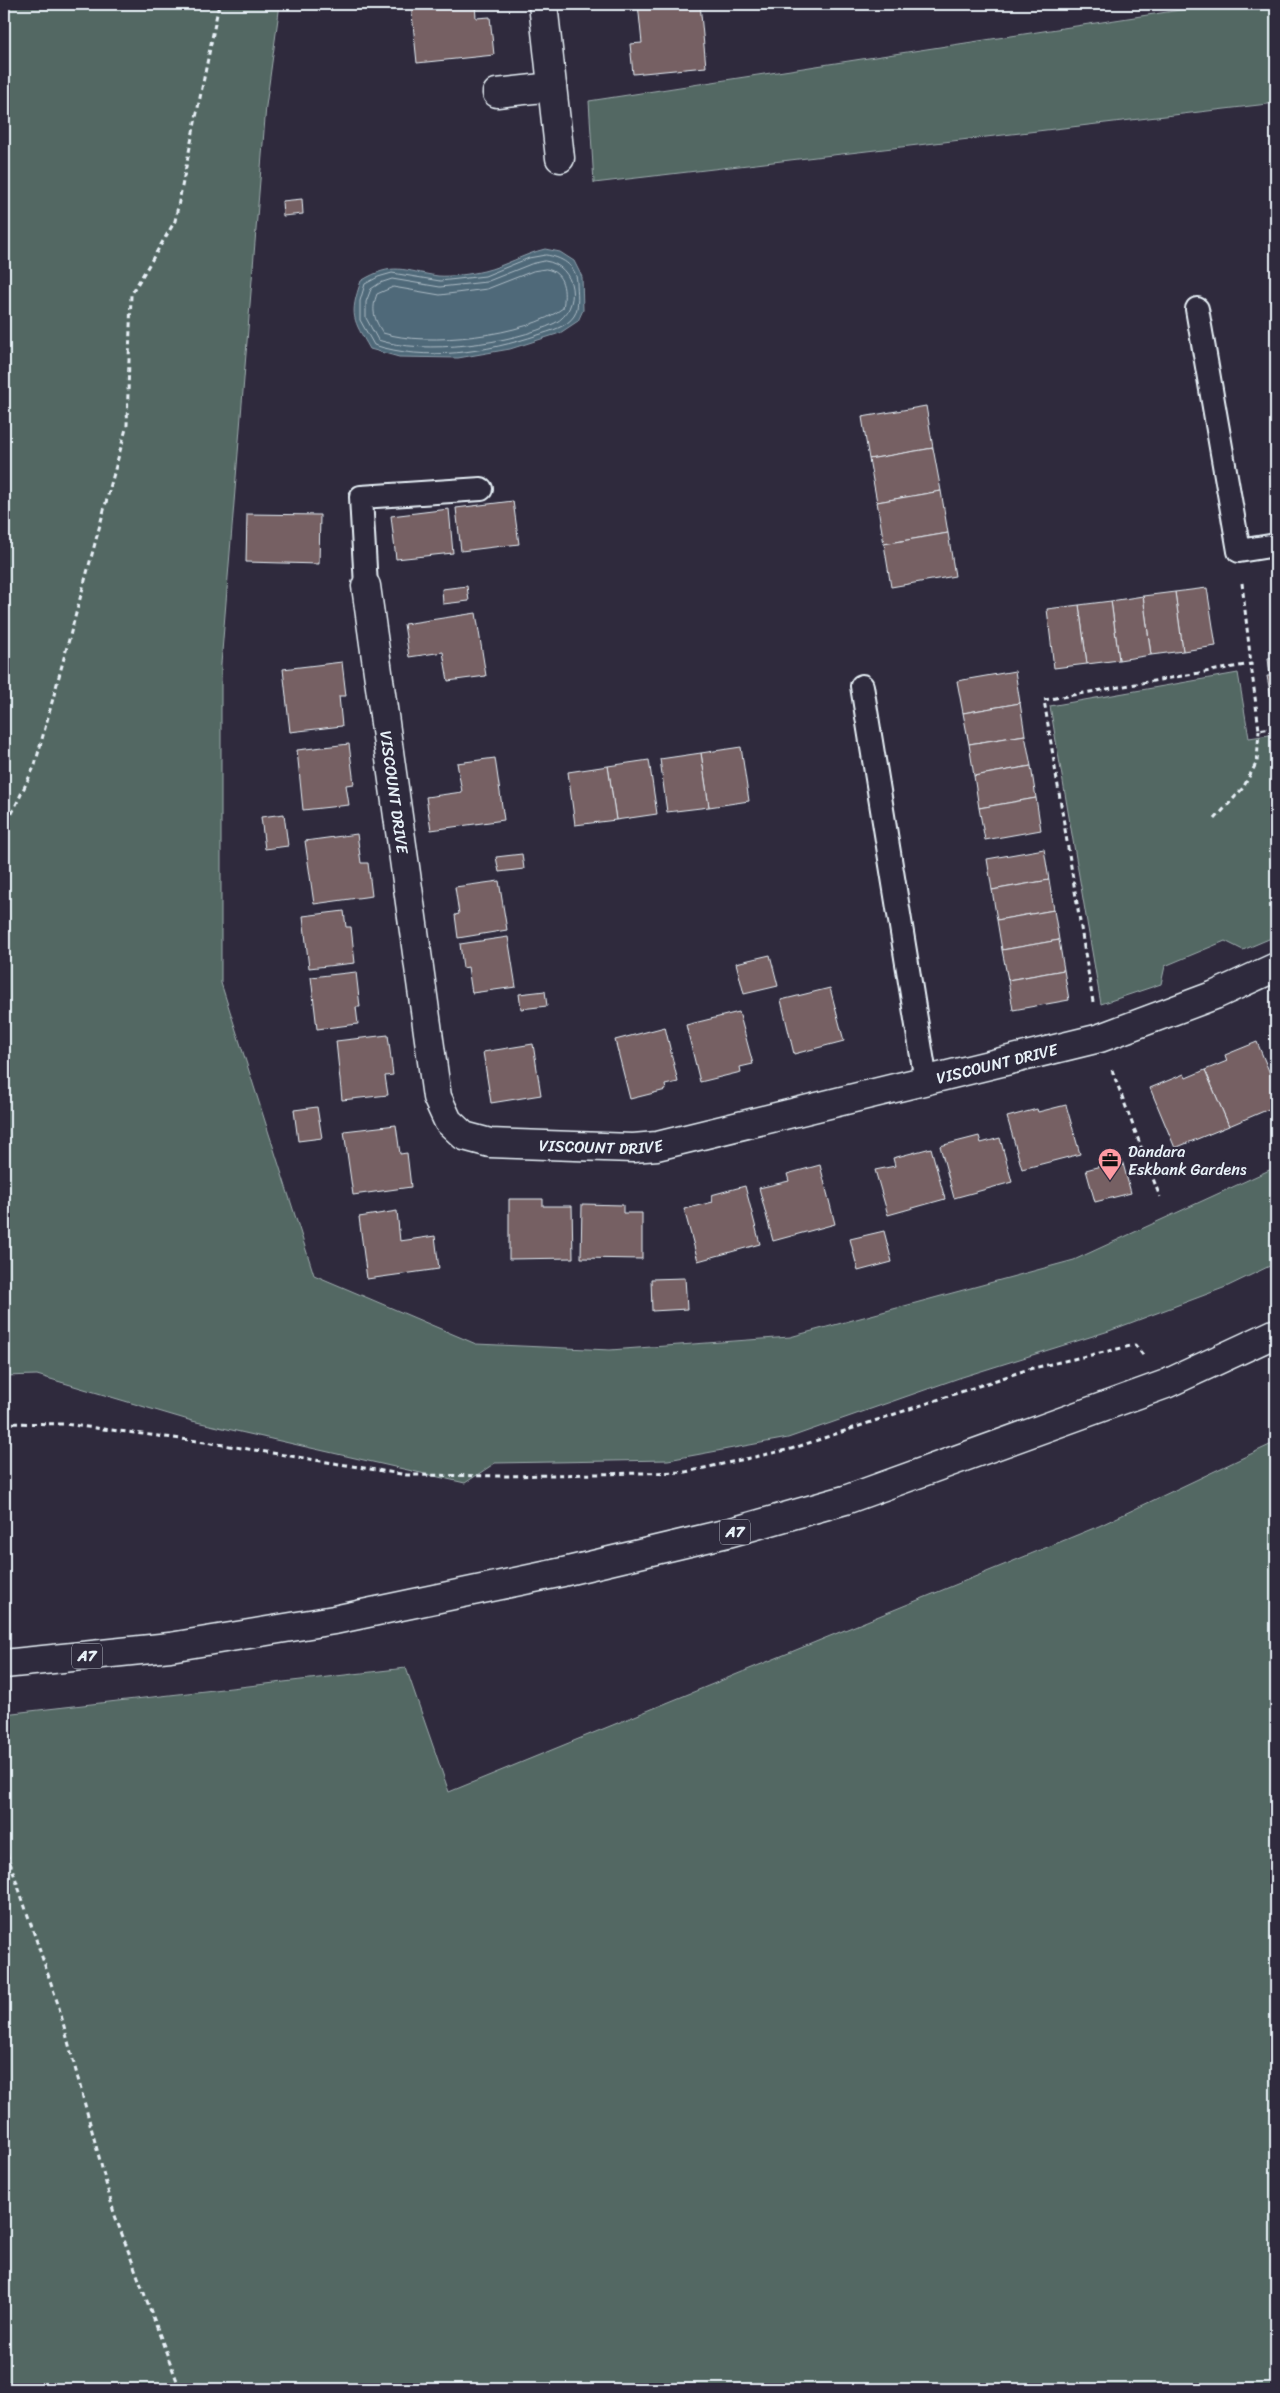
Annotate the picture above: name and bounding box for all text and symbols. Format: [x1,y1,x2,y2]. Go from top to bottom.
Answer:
street label: VISCOUNT DRIVE [371,729,417,857]
street label: VISCOUNT DRIVE [933,1035,1062,1092]
street label: VISCOUNT DRIVE [538,1131,667,1163]
place label: Dandara Eskbank Gardens [1128,1137,1247,1184]
office icon: Dandara Eskbank Gardens [1097,1147,1123,1181]
road number: A7 [720,1520,750,1544]
road number: A7 [72,1644,102,1668]

